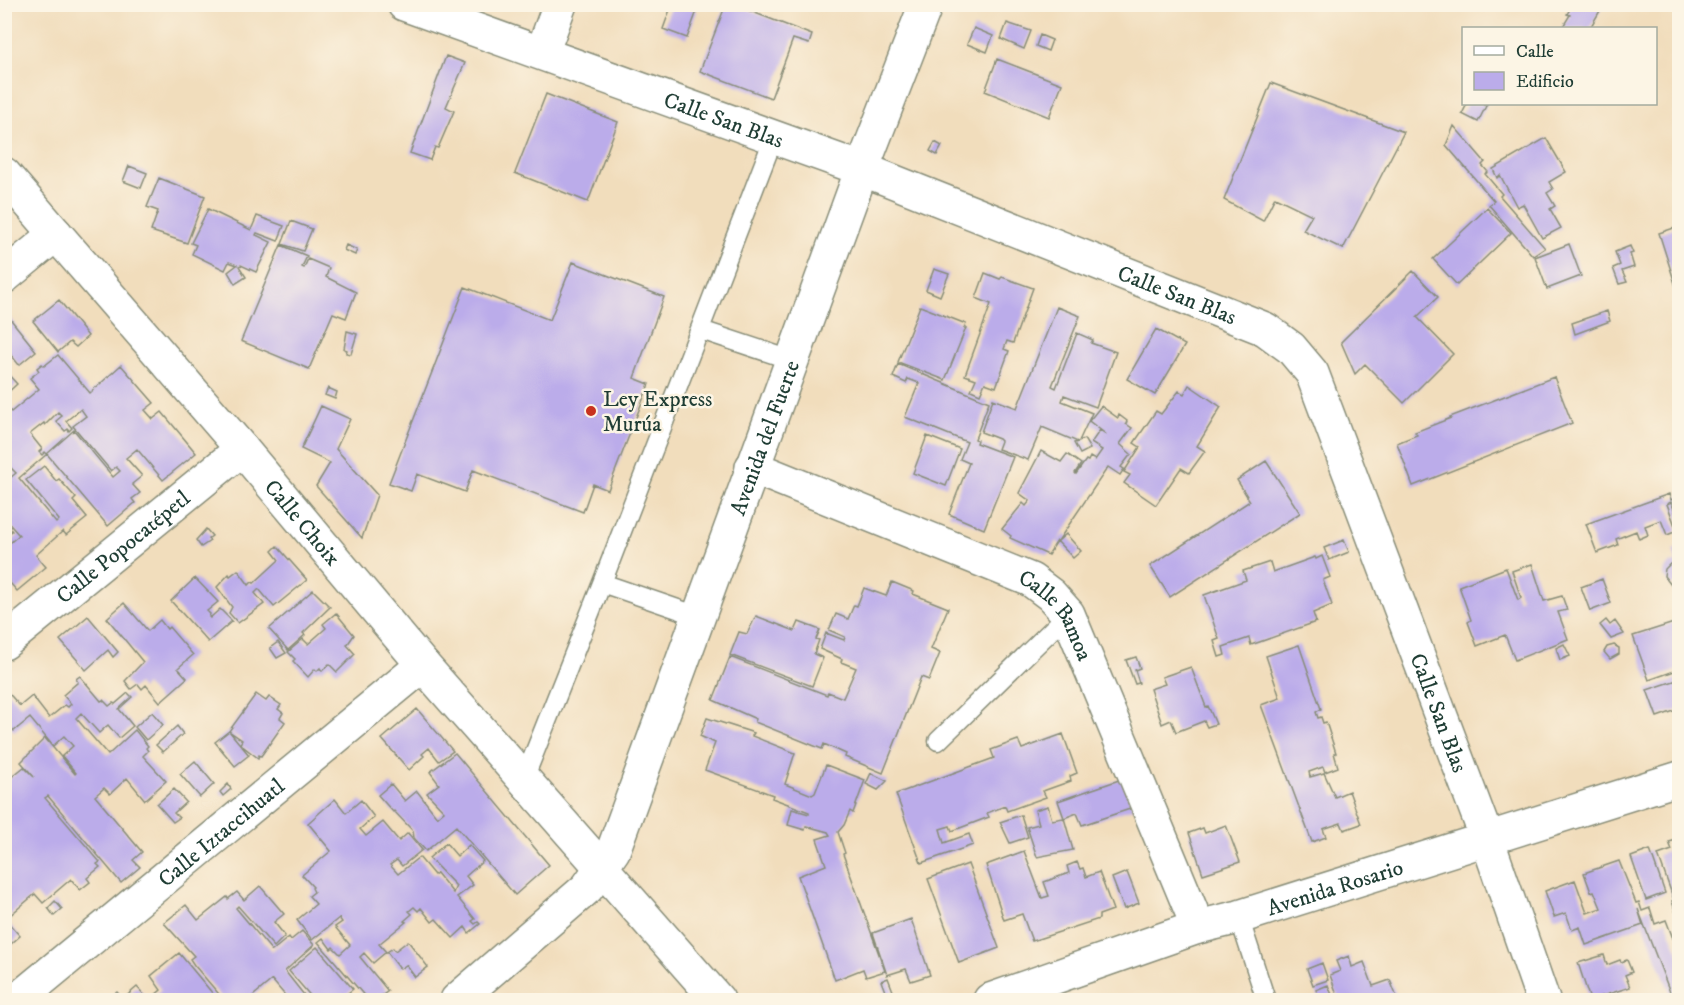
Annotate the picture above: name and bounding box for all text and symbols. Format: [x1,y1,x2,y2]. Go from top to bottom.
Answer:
legend [1462,27,1657,105]
text: Calle [1516,41,1554,63]
text: Edificio [1516,71,1574,93]
street label: Calle San Blas [660,87,787,155]
street label: Calle San Blas [1114,260,1240,331]
street label: Avenida del Fuerte [725,357,806,519]
place label: Ley Express Murúa [603,386,712,438]
marker: Ley Express Murúa [584,404,598,418]
street label: Calle Choix [258,474,346,572]
street label: Calle Popocatépetl [51,485,196,610]
street label: Calle Bamoa [1015,565,1098,665]
street label: Calle San Blas [1403,650,1473,776]
street label: Calle Iztaccihuatl [153,773,291,893]
street label: Avenida Rosario [1264,854,1407,922]

